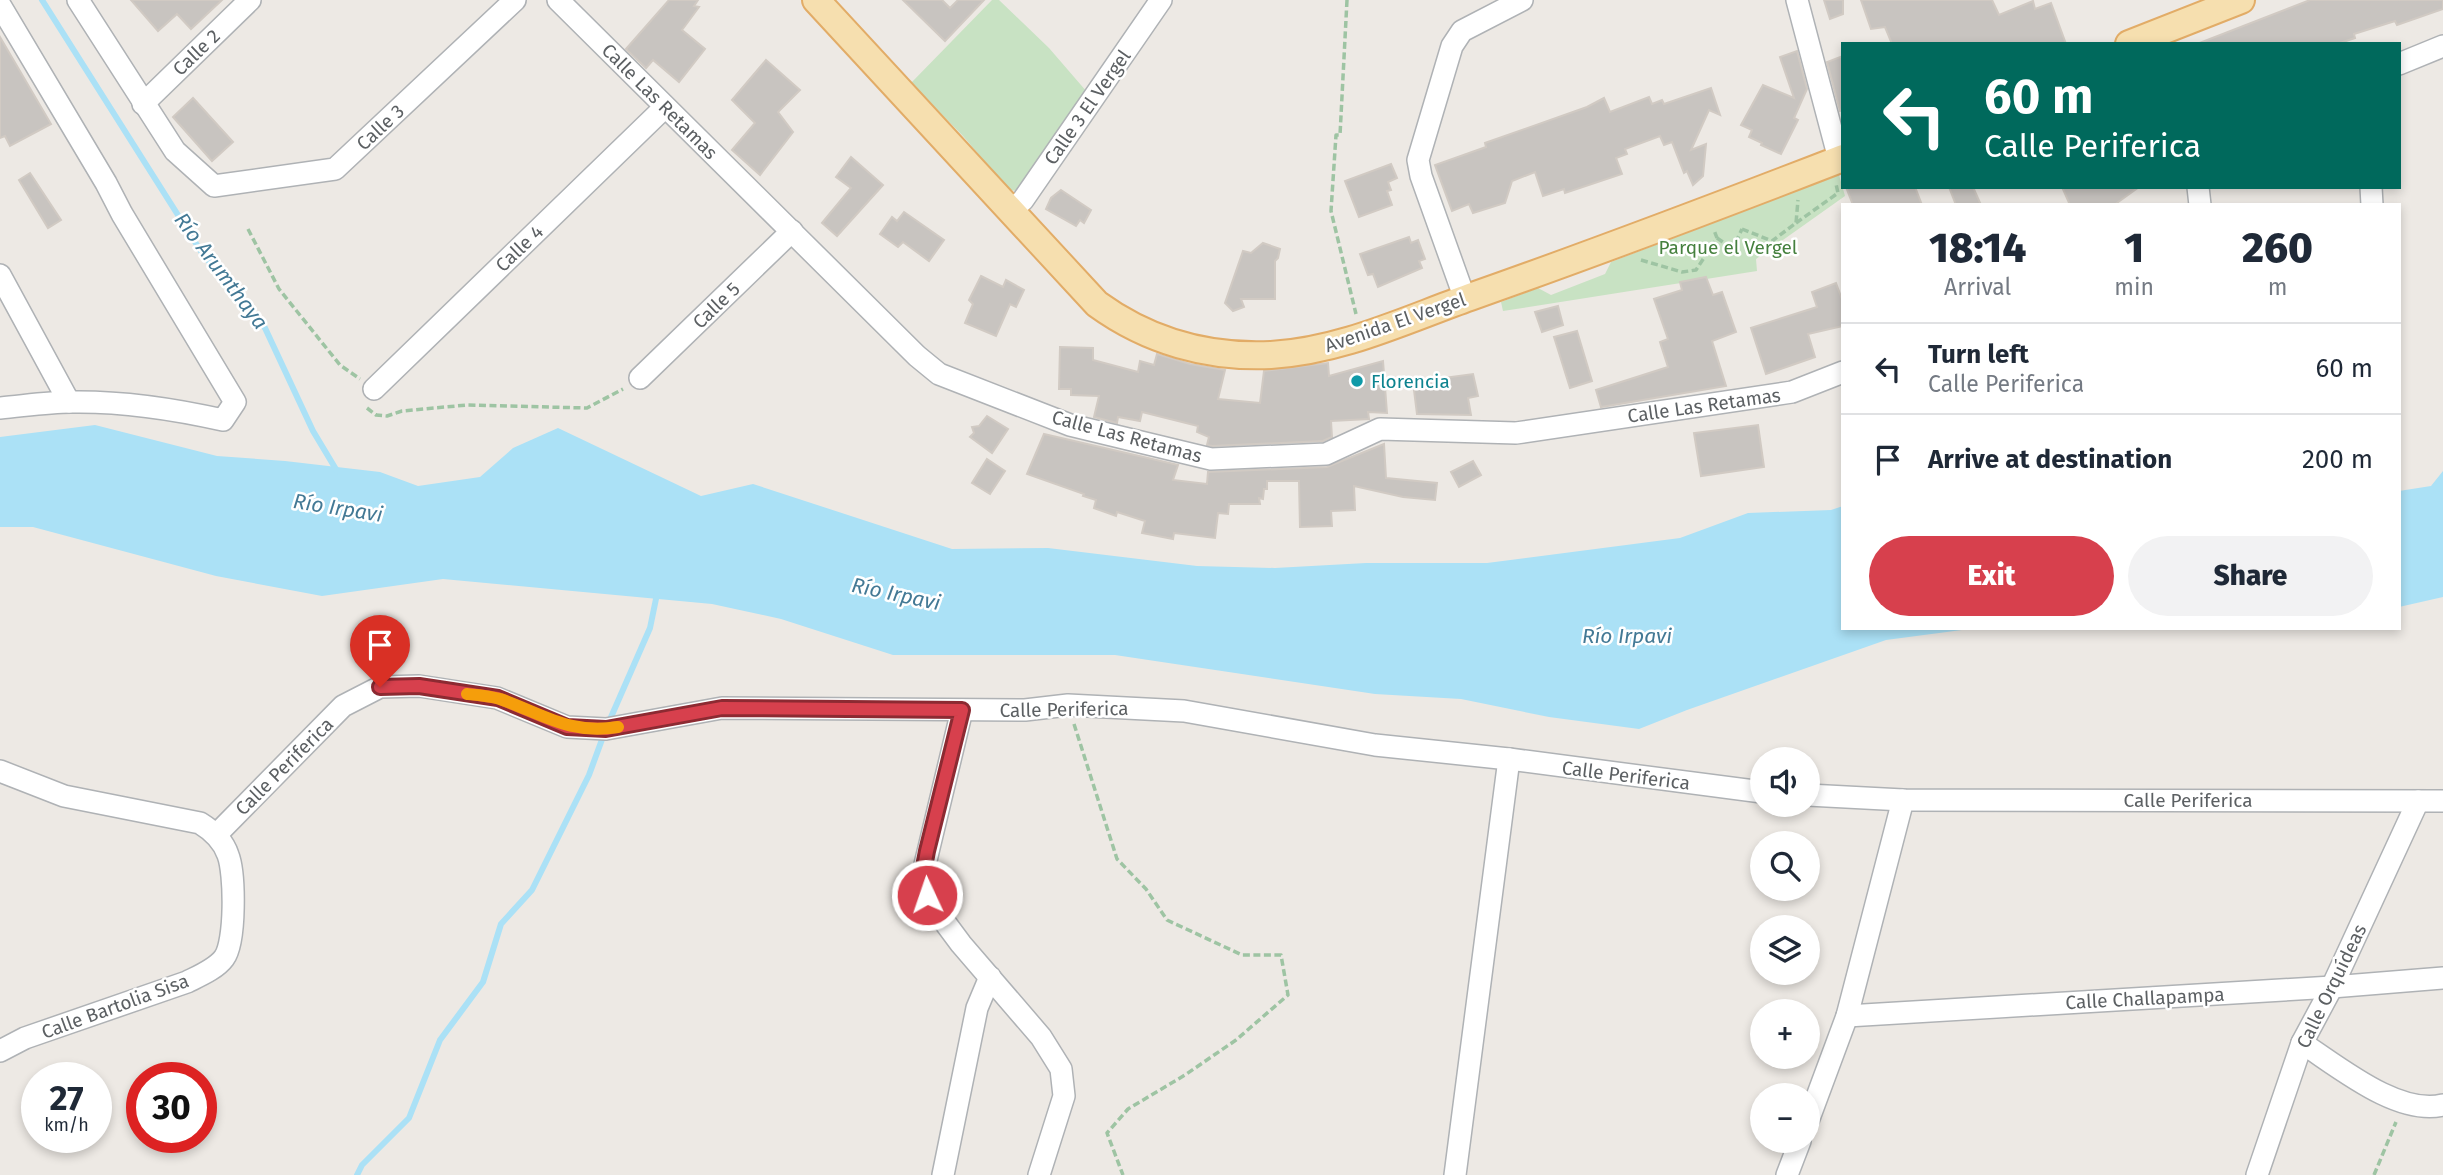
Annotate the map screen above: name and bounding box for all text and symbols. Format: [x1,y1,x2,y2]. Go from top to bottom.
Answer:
street label: Calle 2 [168,24,225,80]
street label: Calle Las Retamas [597,39,722,164]
street label: Calle 3 El Vergel [1039,45,1136,169]
text: 60 m [1984,67,2093,126]
icon: left [1869,70,1960,161]
street label: Calle 3 [352,100,409,155]
text: Calle Periferica [1984,127,2201,165]
water label: Río Arumthaya [169,208,273,334]
street label: Calle 4 [491,220,548,276]
text: 18:14 [1929,223,2026,273]
text: 1 [2124,223,2144,273]
text: 260 [2242,223,2313,273]
park label: Parque el Vergel [1659,236,1798,259]
text: Arrival [1944,273,2011,301]
text: min [2114,273,2154,301]
text: m [2268,273,2287,301]
street label: Calle 5 [688,277,745,333]
street label: Avenida El Vergel [1322,287,1469,357]
text: Turn left [1928,339,2029,370]
icon: left [1869,350,1907,388]
text: 60 m [2315,353,2373,384]
place label: Florencia [1371,370,1450,393]
text: Calle Periferica [1928,370,2084,398]
marker: Florencia [1349,373,1365,389]
street label: Calle Las Retamas [1626,383,1782,428]
street label: Calle Las Retamas [1049,405,1204,468]
icon: arrive [1869,441,1907,479]
text: Arrive at destination [1928,444,2172,475]
text: 200 m [2302,444,2373,475]
water label: Río Irpavi [291,488,385,528]
button: Exit [1869,536,2114,616]
button: Share [2128,536,2373,616]
water label: Río Irpavi [849,572,943,616]
pin [350,615,410,687]
water label: Río Irpavi [1582,623,1672,649]
icon: arrive [361,626,399,664]
street label: Calle Periferica [999,697,1129,722]
street label: Calle Periferica [231,713,338,820]
map controls [1750,747,1820,1153]
button: sound [1750,747,1820,817]
street label: Calle Periferica [1561,756,1691,795]
street label: Calle Periferica [2124,789,2253,812]
button: search [1750,831,1820,901]
position arrow [890,858,964,932]
button: layers [1750,915,1820,985]
street label: Calle Orquídeas [2291,920,2371,1052]
street label: Calle Bartolia Sisa [38,969,192,1044]
street label: Calle Challapampa [2065,983,2225,1014]
button: + [1750,999,1820,1069]
speed limit sign: 30 [126,1062,217,1153]
text: 27 [49,1077,84,1119]
button: − [1750,1083,1820,1153]
text: km/h [44,1114,89,1136]

